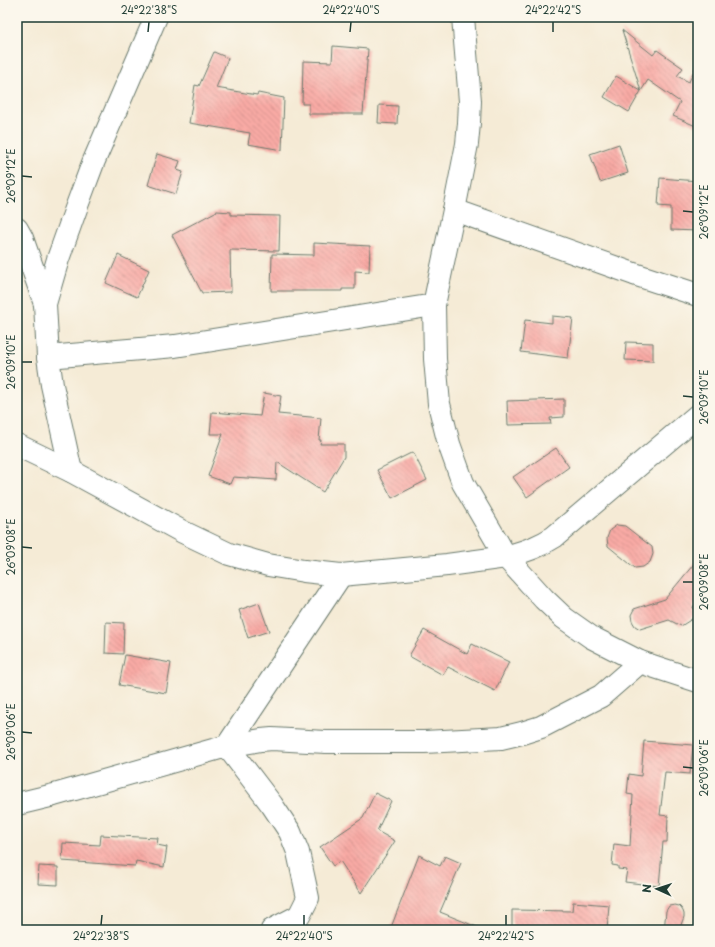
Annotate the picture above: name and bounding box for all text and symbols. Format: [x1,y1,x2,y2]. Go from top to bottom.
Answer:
text: 24°22'38"S [121,2,177,17]
text: 24°22'40"S [322,2,380,17]
text: 24°22'42"S [525,2,581,17]
text: 26°09'12"E [3,149,18,204]
text: 26°09'12"E [696,185,711,240]
text: 26°09'10"E [3,334,18,390]
text: 26°09'10"E [696,369,711,425]
text: 26°09'08"E [3,519,18,576]
text: 26°09'08"E [696,554,711,611]
text: 26°09'06"E [3,703,18,761]
text: 26°09'06"E [696,739,711,797]
north arrow [637,869,677,909]
text: N [638,883,655,893]
text: 24°22'38"S [73,928,129,943]
text: 24°22'40"S [275,928,333,943]
text: 24°22'42"S [478,928,534,943]

